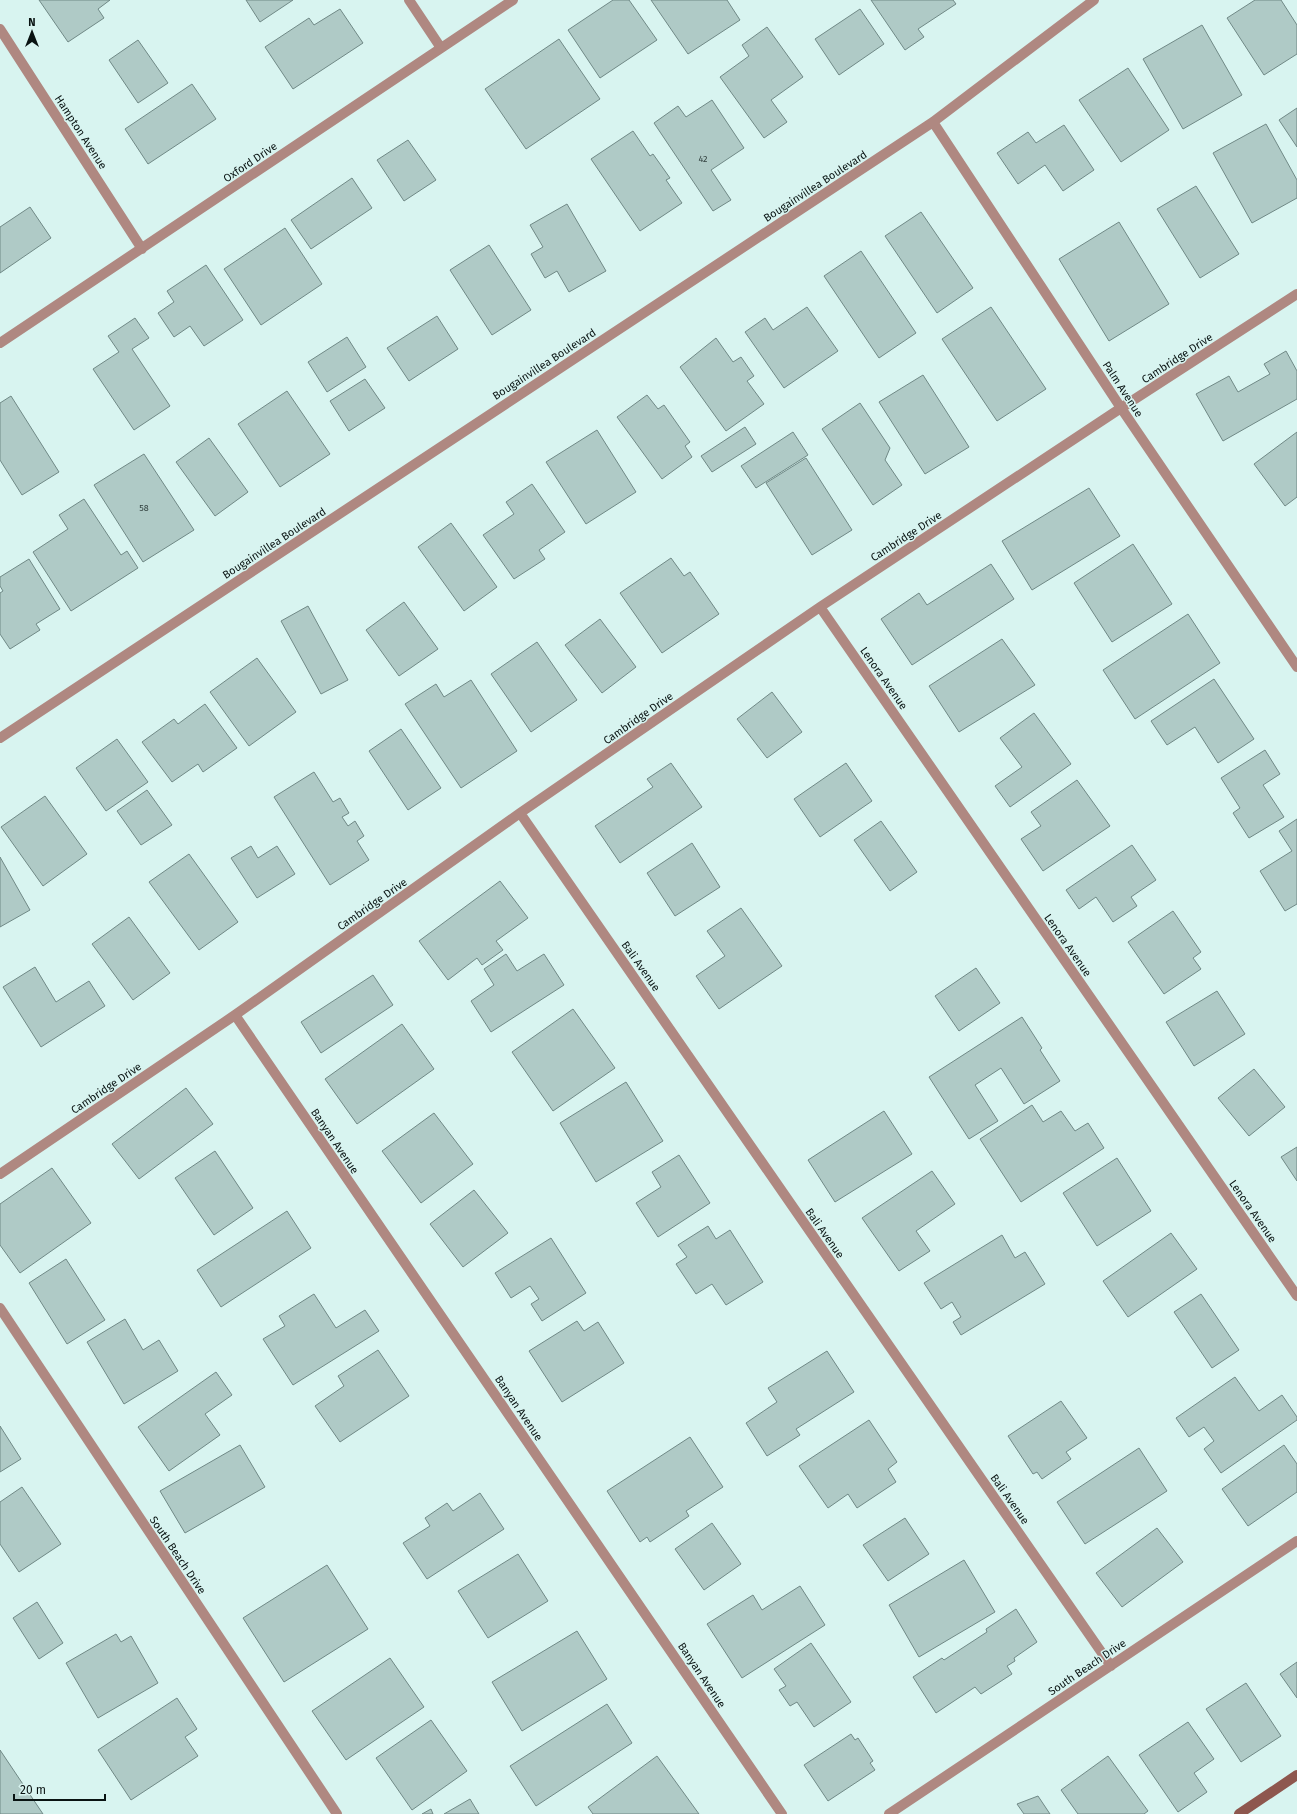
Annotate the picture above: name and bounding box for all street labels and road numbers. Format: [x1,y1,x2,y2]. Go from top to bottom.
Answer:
street label: Hampton Avenue [52,93,109,172]
street label: Oxford Drive [221,140,280,185]
street label: Bougainvillea Boulevard [761,148,869,225]
street label: Bougainvillea Boulevard [490,326,598,403]
street label: Cambridge Drive [1139,331,1215,386]
street label: Palm Avenue [1100,359,1145,420]
street label: Bougainvillea Boulevard [220,505,328,582]
street label: Cambridge Drive [868,509,944,564]
street label: Lenora Avenue [857,645,910,712]
street label: Cambridge Drive [601,690,676,747]
street label: Cambridge Drive [335,876,410,933]
street label: Lenora Avenue [1041,912,1094,979]
street label: Bali Avenue [619,939,663,994]
street label: Cambridge Drive [69,1060,144,1117]
street label: Banyan Avenue [308,1106,361,1176]
street label: Lenora Avenue [1226,1178,1279,1245]
street label: Bali Avenue [803,1206,847,1261]
street label: Banyan Avenue [492,1373,545,1443]
street label: Bali Avenue [988,1472,1032,1527]
street label: South Beach Drive [147,1514,208,1597]
street label: South Beach Drive [1046,1637,1129,1698]
street label: Banyan Avenue [675,1640,728,1710]

